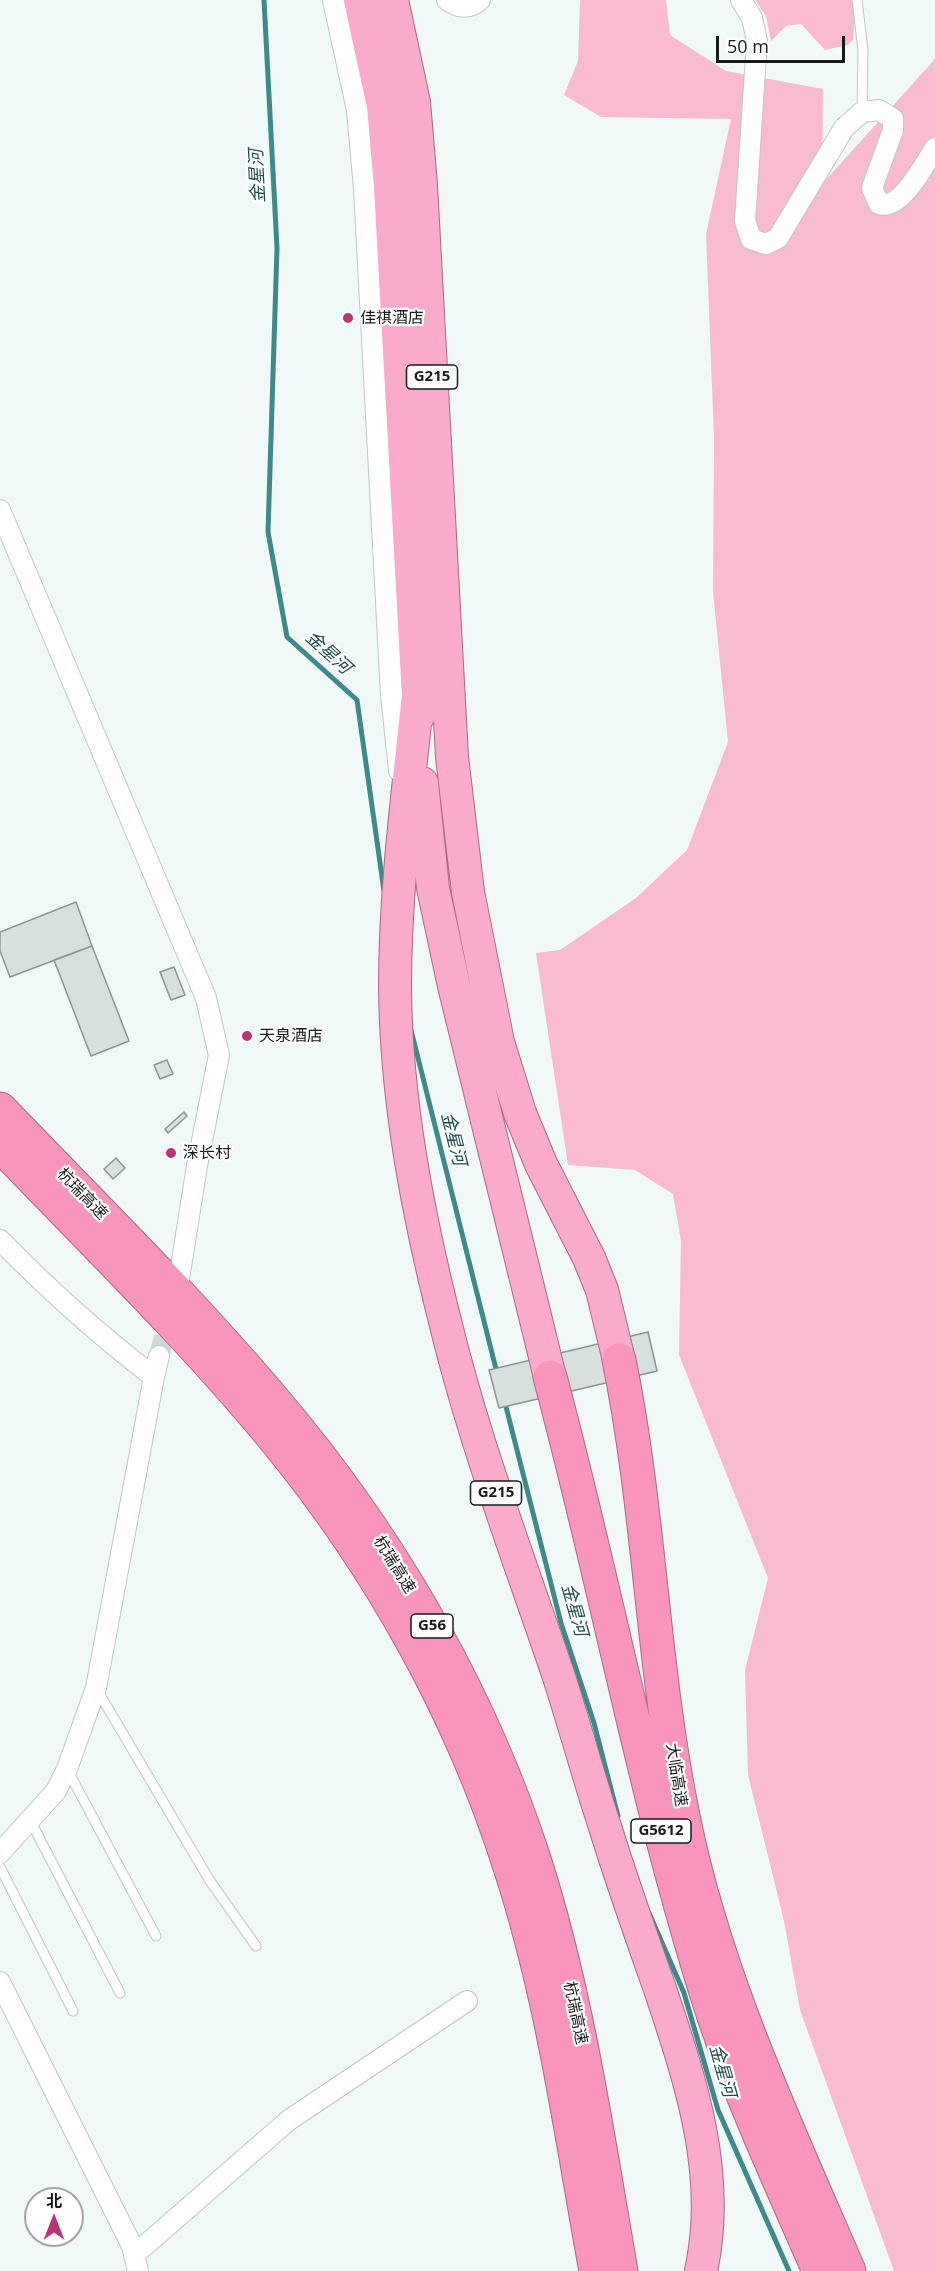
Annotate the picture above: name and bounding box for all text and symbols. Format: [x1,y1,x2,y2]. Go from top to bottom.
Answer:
scale bar [719,24,848,62]
text: 50 m [727,34,769,58]
water label: 金星河 [246,148,270,204]
place label: 佳祺酒店 [360,308,424,328]
marker: 佳祺酒店 [341,311,355,325]
road number: G215 [406,365,458,389]
water label: 金星河 [301,627,355,679]
place label: 天泉酒店 [259,1026,323,1046]
marker: 天泉酒店 [240,1029,254,1043]
water label: 金星河 [436,1110,470,1168]
place label: 深长村 [183,1143,231,1163]
marker: 深长村 [164,1146,178,1160]
street label: 杭瑞高速 [53,1164,111,1224]
road number: G215 [470,1481,522,1505]
street label: 杭瑞高速 [369,1533,419,1597]
water label: 金星河 [556,1581,592,1639]
road number: G56 [411,1614,453,1638]
street label: 大临高速 [662,1742,690,1808]
road number: G5612 [631,1819,691,1843]
street label: 杭瑞高速 [559,1980,591,2046]
water label: 金星河 [704,2042,740,2100]
north arrow [24,2187,84,2247]
text: 北 [46,2190,62,2212]

